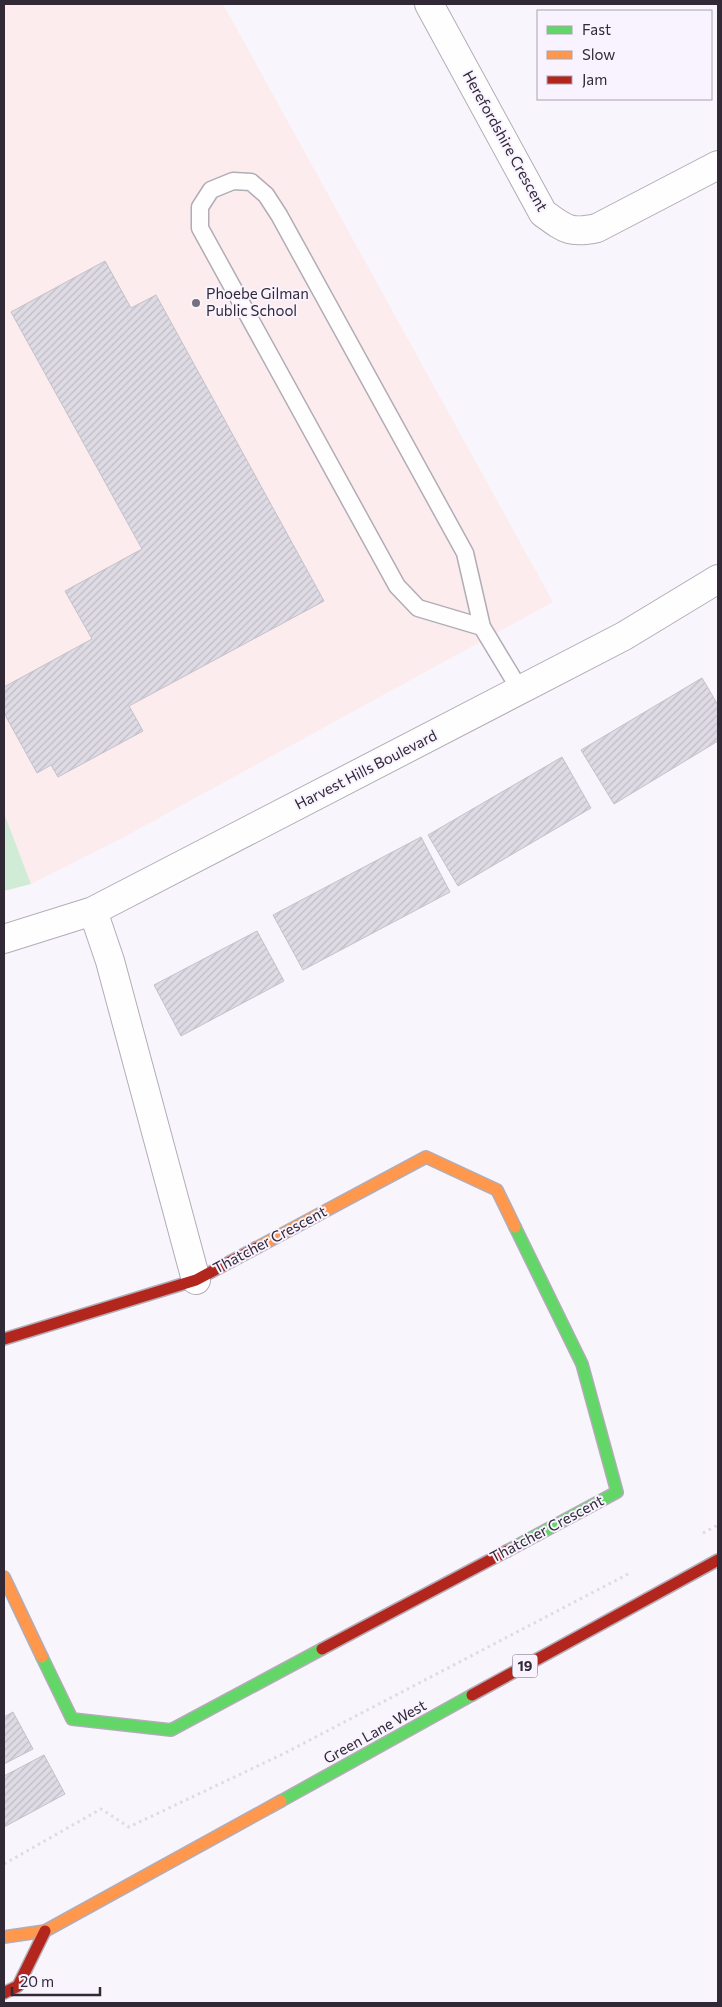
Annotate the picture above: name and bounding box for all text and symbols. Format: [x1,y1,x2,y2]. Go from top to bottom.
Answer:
legend [537,10,712,100]
text: Fast [582,20,611,38]
text: Slow [582,45,615,63]
street label: Herefordshire Crescent [460,67,552,214]
text: Jam [582,70,607,88]
place label: Phoebe Gilman Public School [206,284,309,319]
marker: Phoebe Gilman Public School [190,297,202,309]
street label: Harvest Hills Boulevard [292,725,440,813]
street label: Thatcher Crescent [210,1202,329,1277]
street label: Thatcher Crescent [487,1491,606,1566]
road number: 19 [512,1654,538,1678]
street label: Green Lane West [320,1695,429,1767]
scale bar [12,1964,100,1996]
text: 20 m [20,1972,54,1990]

